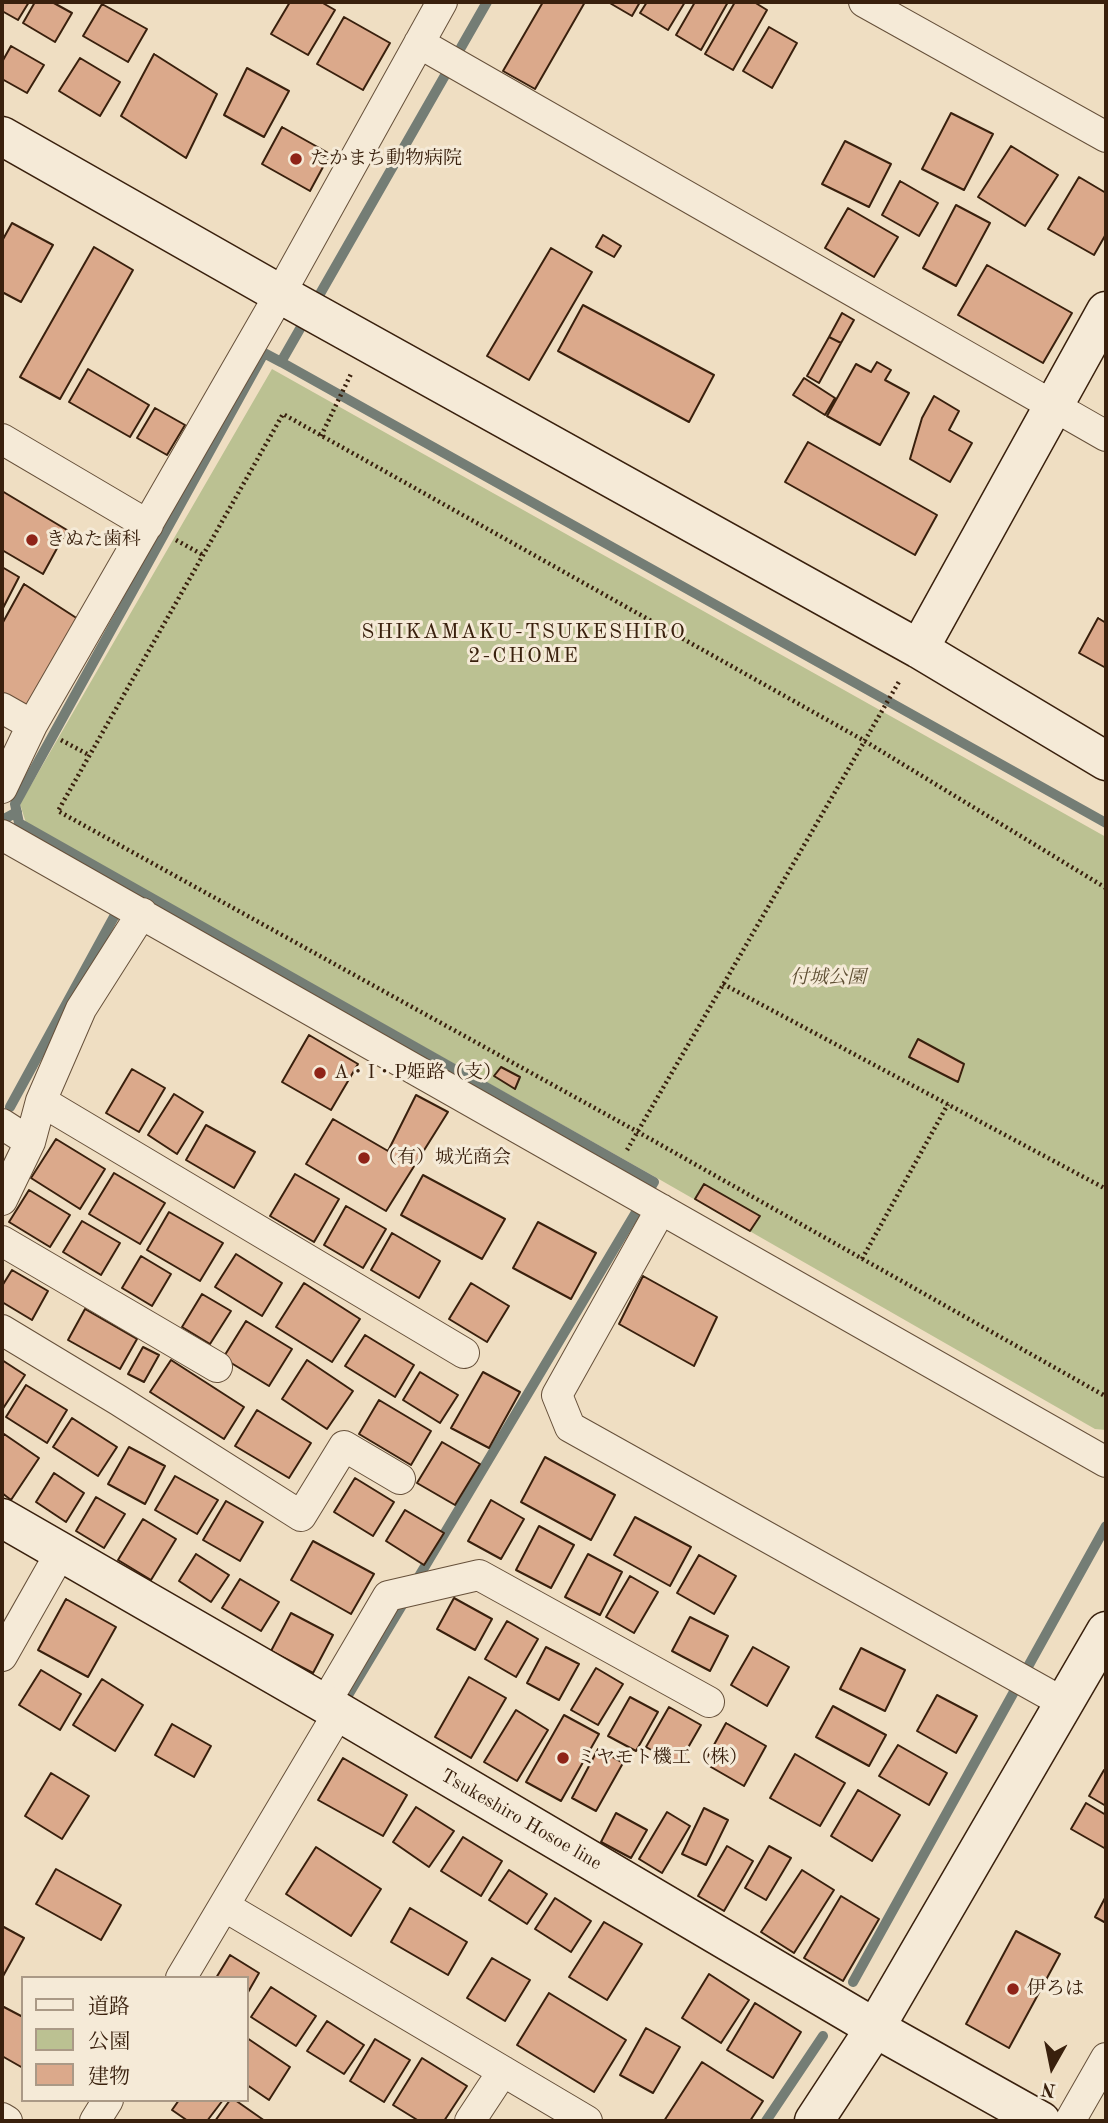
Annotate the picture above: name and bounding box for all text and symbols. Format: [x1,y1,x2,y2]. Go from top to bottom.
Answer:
place label: たかまち動物病院 [310,148,462,170]
marker: たかまち動物病院 [288,151,304,167]
place label: きぬた歯科 [46,529,141,551]
marker: きぬた歯科 [24,532,40,548]
district label: SHIKAMAKU-TSUKESHIRO 2-CHOME [364,619,684,669]
park label: 付城公園 [790,967,866,989]
place label: A・I・P姫路（支） [334,1062,502,1084]
marker: A・I・P姫路（支） [312,1065,328,1081]
place label: （有）城光商会 [378,1147,511,1169]
marker: （有）城光商会 [356,1150,372,1166]
place label: ミヤモト機工（株） [577,1747,748,1769]
marker: ミヤモト機工（株） [555,1750,571,1766]
street label: Tsukeshiro Hosoe line [436,1765,606,1875]
legend [21,1976,248,2102]
place label: 伊ろは [1027,1978,1084,2000]
marker: 伊ろは [1005,1981,1021,1997]
text: 道路 [88,1997,130,2018]
text: 公園 [88,2032,130,2053]
north arrow [1017,2032,1087,2102]
text: 建物 [88,2067,130,2088]
text: N [1040,2078,1057,2099]

